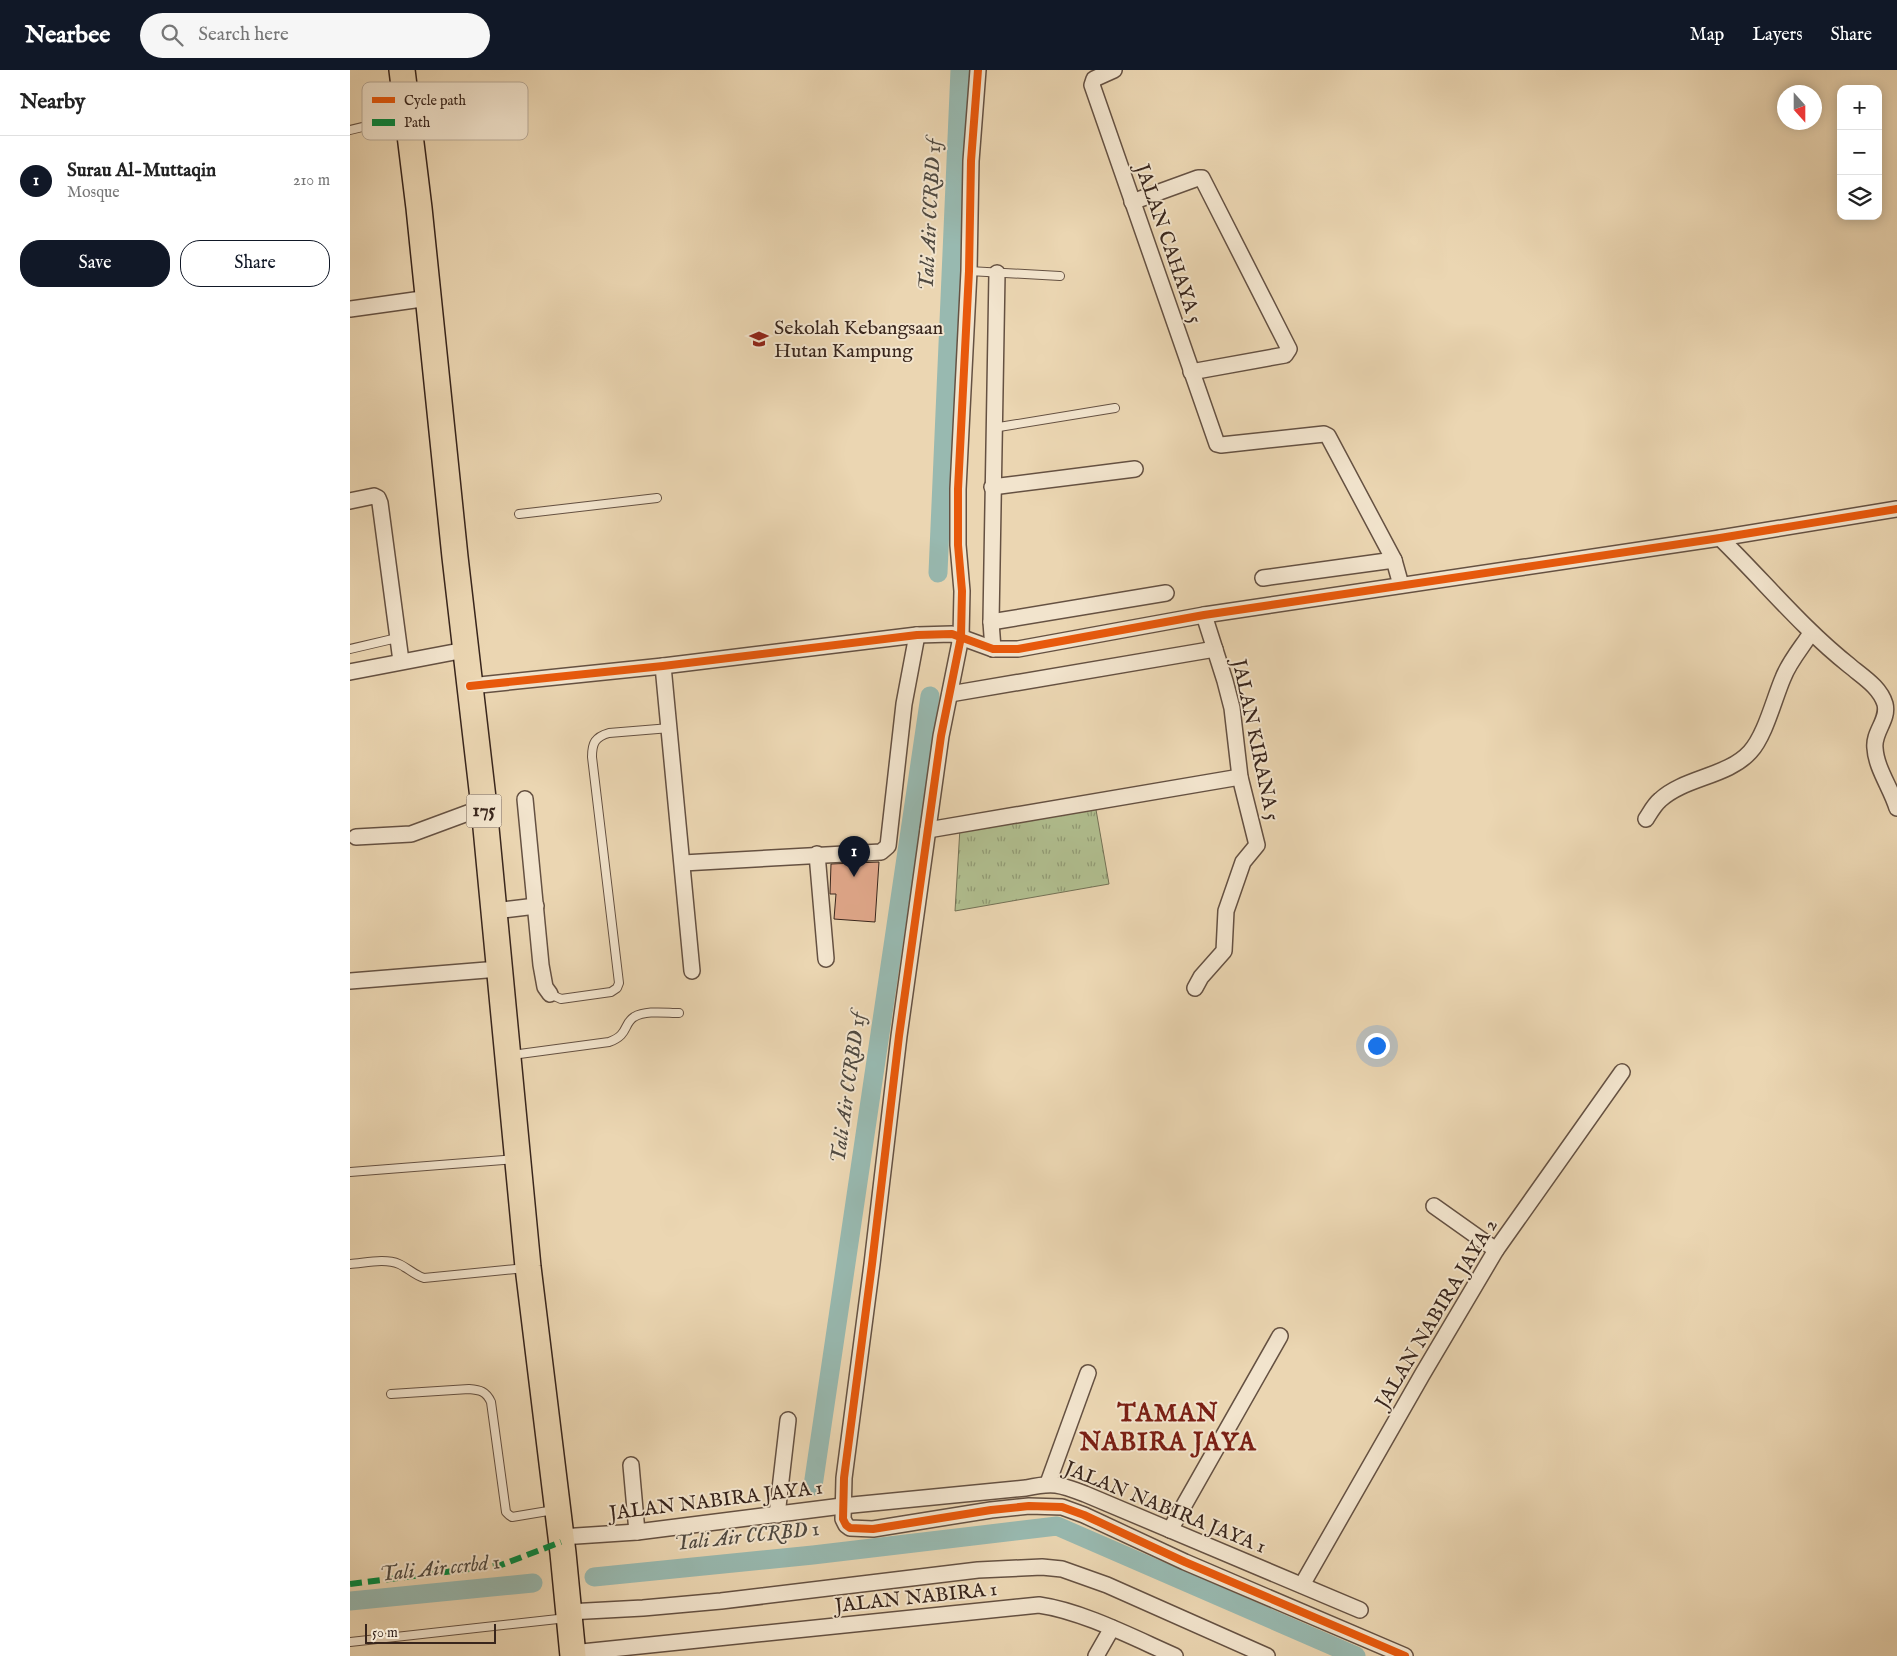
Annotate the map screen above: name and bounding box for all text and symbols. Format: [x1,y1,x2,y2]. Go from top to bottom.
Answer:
search box [140,13,490,58]
text: Nearbee [25,20,110,51]
icon: search [158,21,186,49]
text: Search here [198,23,289,47]
text: Map [1690,24,1724,47]
text: Layers [1752,24,1803,47]
text: Share [1831,24,1872,47]
legend [362,82,528,140]
north arrow [1777,85,1822,130]
map controls [1837,85,1882,220]
button: + [1837,85,1882,130]
text: Nearby [20,89,85,116]
text: Cycle path [404,92,466,110]
text: Path [404,114,431,132]
button: − [1837,130,1882,175]
water label: Tali Air CCRBD 1f [914,134,949,292]
text: Surau Al-Muttaqin [67,159,216,183]
street label: JALAN CAHAYA 5 [1128,159,1207,327]
text: 1 [33,171,39,191]
text: 210 m [293,171,330,191]
button: layers [1837,175,1882,220]
text: Mosque [67,183,120,203]
button: Save [20,240,170,287]
button: Share [180,240,330,287]
place label: Sekolah Kebangsaan Hutan Kampung [774,316,944,364]
school or university icon: Sekolah Kebangsaan Hutan Kampung [748,328,770,350]
street label: JALAN KIRANA 5 [1225,655,1284,823]
road number: 175 [466,794,502,828]
pin: 1 [838,836,870,877]
water label: Tali Air CCRBD 1f [825,1006,874,1165]
your location [1364,1033,1390,1059]
street label: JALAN NABIRA JAYA 2 [1369,1215,1504,1415]
district label: TAMAN NABIRA JAYA [1079,1398,1257,1459]
street label: JALAN NABIRA JAYA 1 [1059,1455,1269,1560]
street label: JALAN NABIRA JAYA 1 [606,1475,824,1527]
water label: Tali Air CCRBD 1 [673,1516,821,1558]
water label: Tali Air ccrbd 1 [378,1549,502,1589]
street label: JALAN NABIRA 1 [832,1577,998,1619]
scale bar [365,1621,496,1644]
text: 50 m [372,1624,398,1642]

